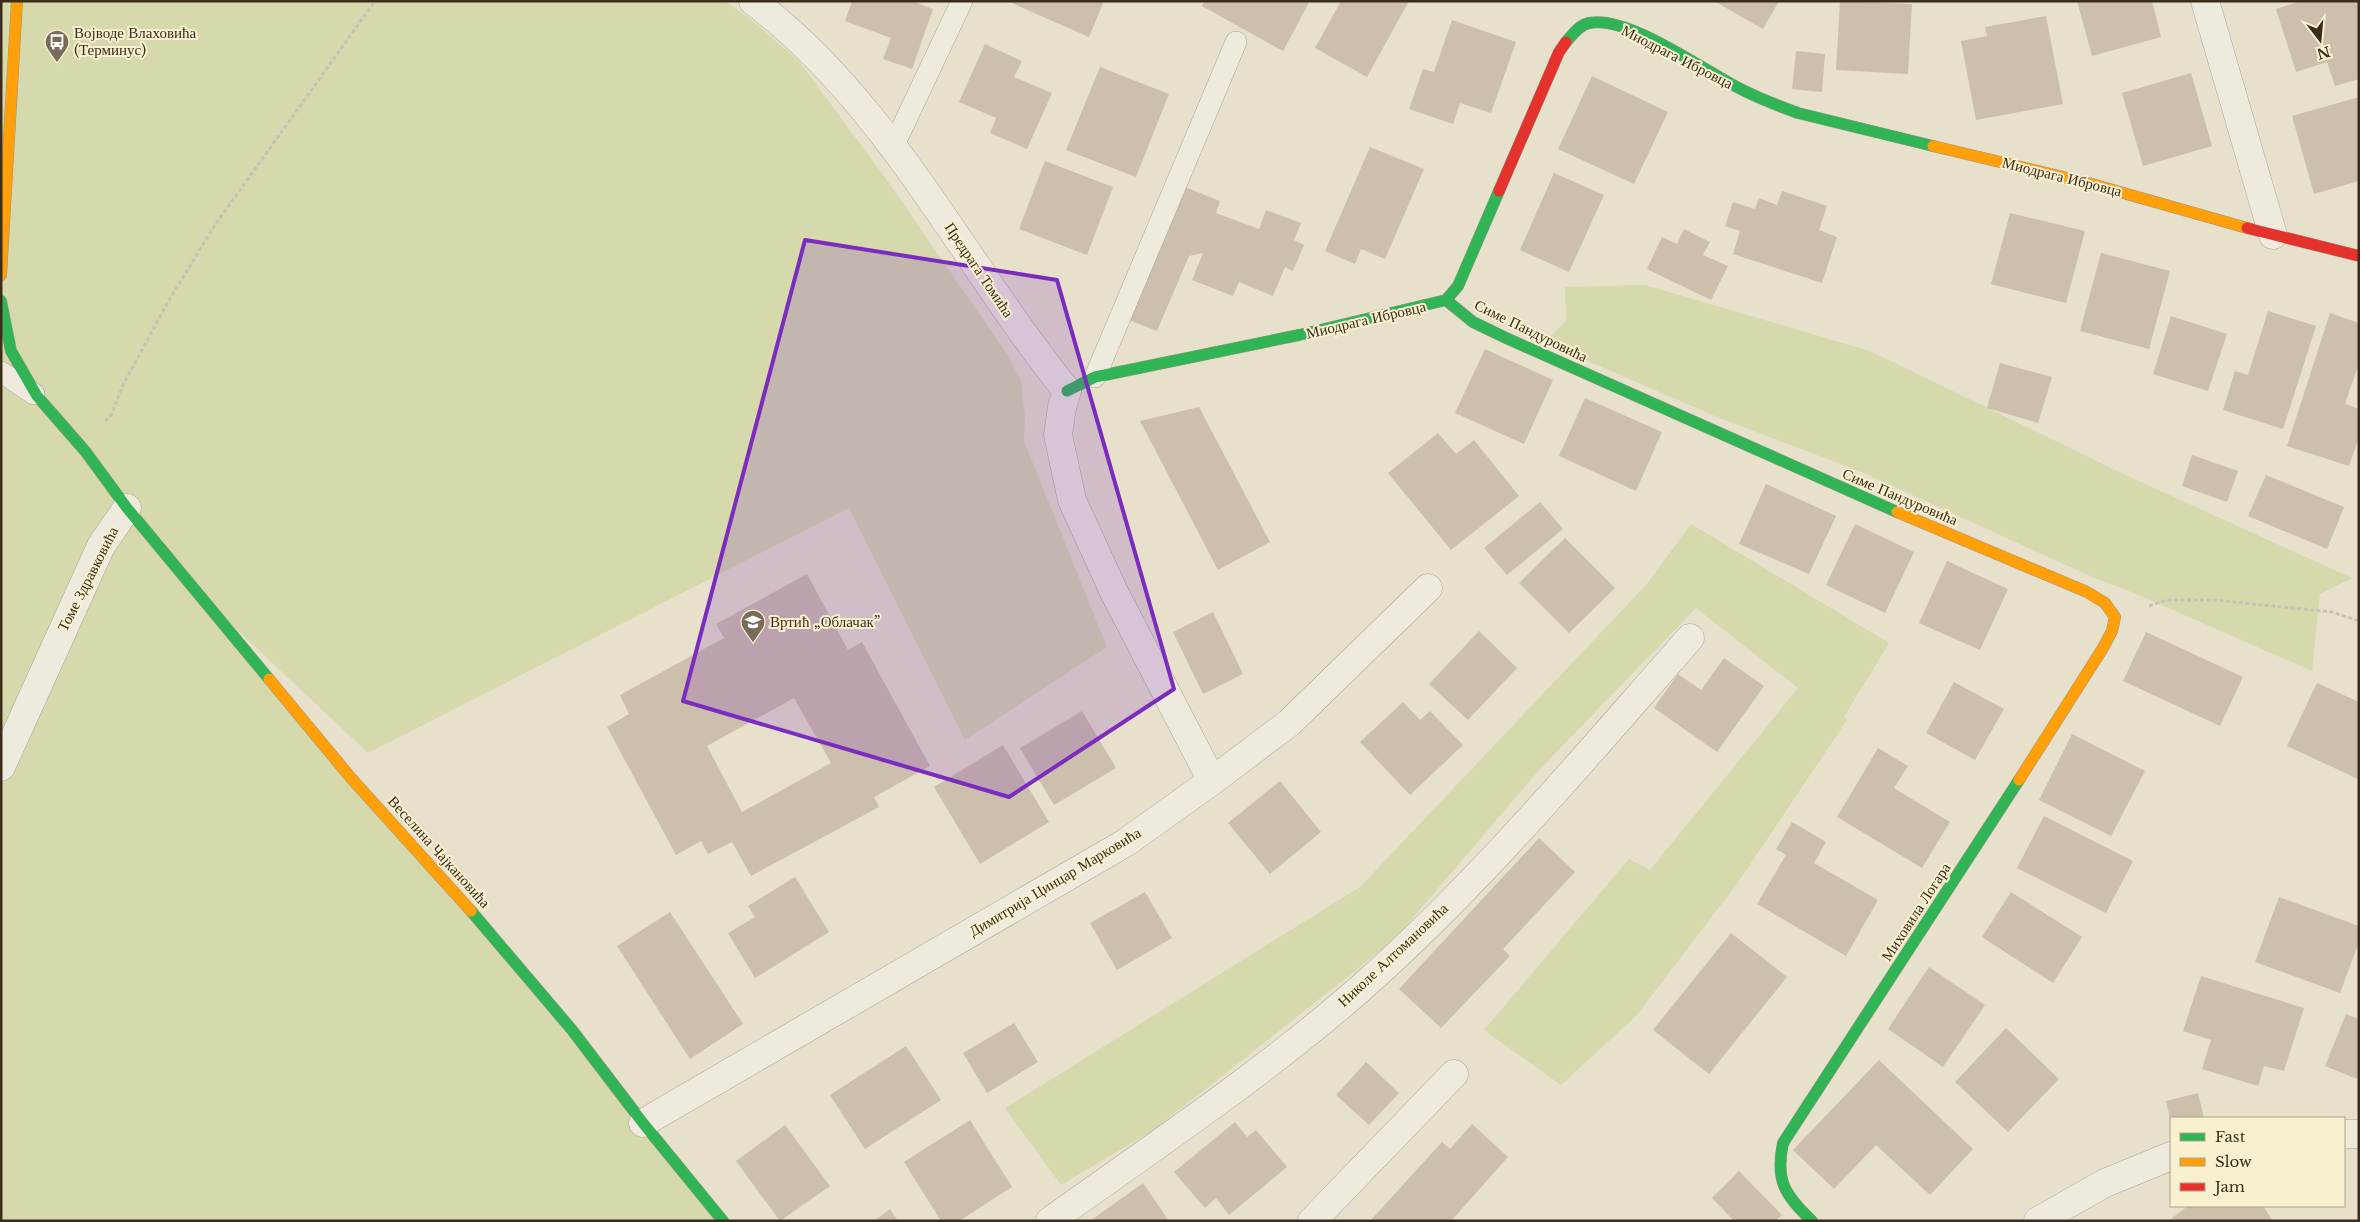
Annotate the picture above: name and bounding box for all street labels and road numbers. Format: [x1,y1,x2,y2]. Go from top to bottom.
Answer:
street label: Миодрага Ибровца [1618,20,1736,93]
street label: Миодрага Ибровца [2000,152,2124,201]
street label: Предрага Томића [941,219,1018,321]
street label: Симе Пандуровића [1472,295,1591,366]
street label: Миодрага Ибровца [1304,296,1428,343]
street label: Симе Пандуровића [1840,464,1961,530]
street label: Томе Здравковића [53,523,122,634]
street label: Веселина Чајкановића [384,792,495,912]
street label: Димитрија Цинцар Марковића [965,822,1145,941]
street label: Миховила Логара [1877,859,1955,965]
street label: Николе Алтомановића [1334,898,1452,1011]

